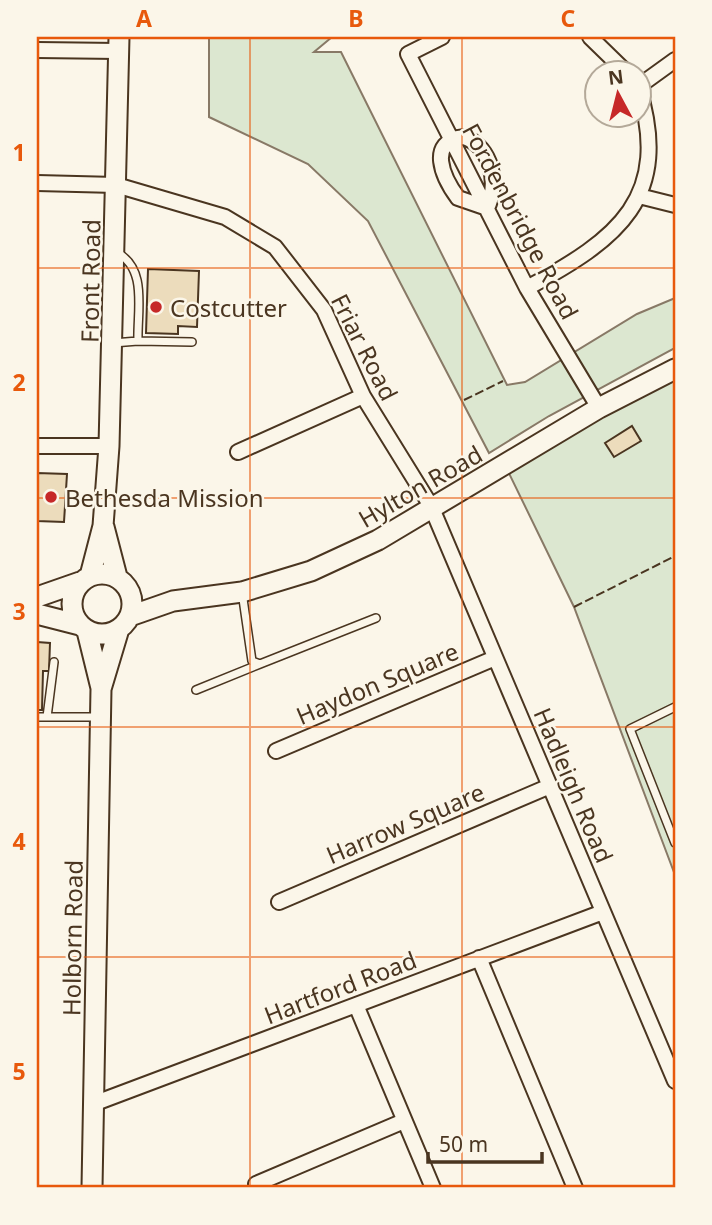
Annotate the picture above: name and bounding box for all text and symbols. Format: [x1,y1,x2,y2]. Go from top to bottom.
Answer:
text: A [136,2,152,34]
text: B [348,2,364,34]
text: C [561,2,576,34]
north arrow [582,60,652,130]
text: N [607,63,625,91]
street label: Fordenbridge Road [455,117,587,325]
text: 1 [12,136,26,168]
street label: Front Road [72,219,108,343]
street label: Friar Road [324,288,406,406]
place label: Costcutter [170,291,287,324]
marker: Costcutter [148,299,164,315]
text: 2 [12,366,26,398]
street label: Hylton Road [352,437,488,535]
place label: Bethesda Mission [65,481,264,514]
marker: Bethesda Mission [43,489,59,505]
text: 3 [12,595,26,627]
street label: Haydon Square [291,634,463,732]
street label: Hadleigh Road [526,702,622,868]
street label: Harrow Square [321,775,489,871]
text: 4 [12,825,26,857]
street label: Holborn Road [54,860,90,1016]
street label: Hartford Road [259,943,421,1031]
text: 5 [12,1055,26,1087]
scale bar [428,1120,542,1164]
text: 50 m [439,1130,488,1158]

